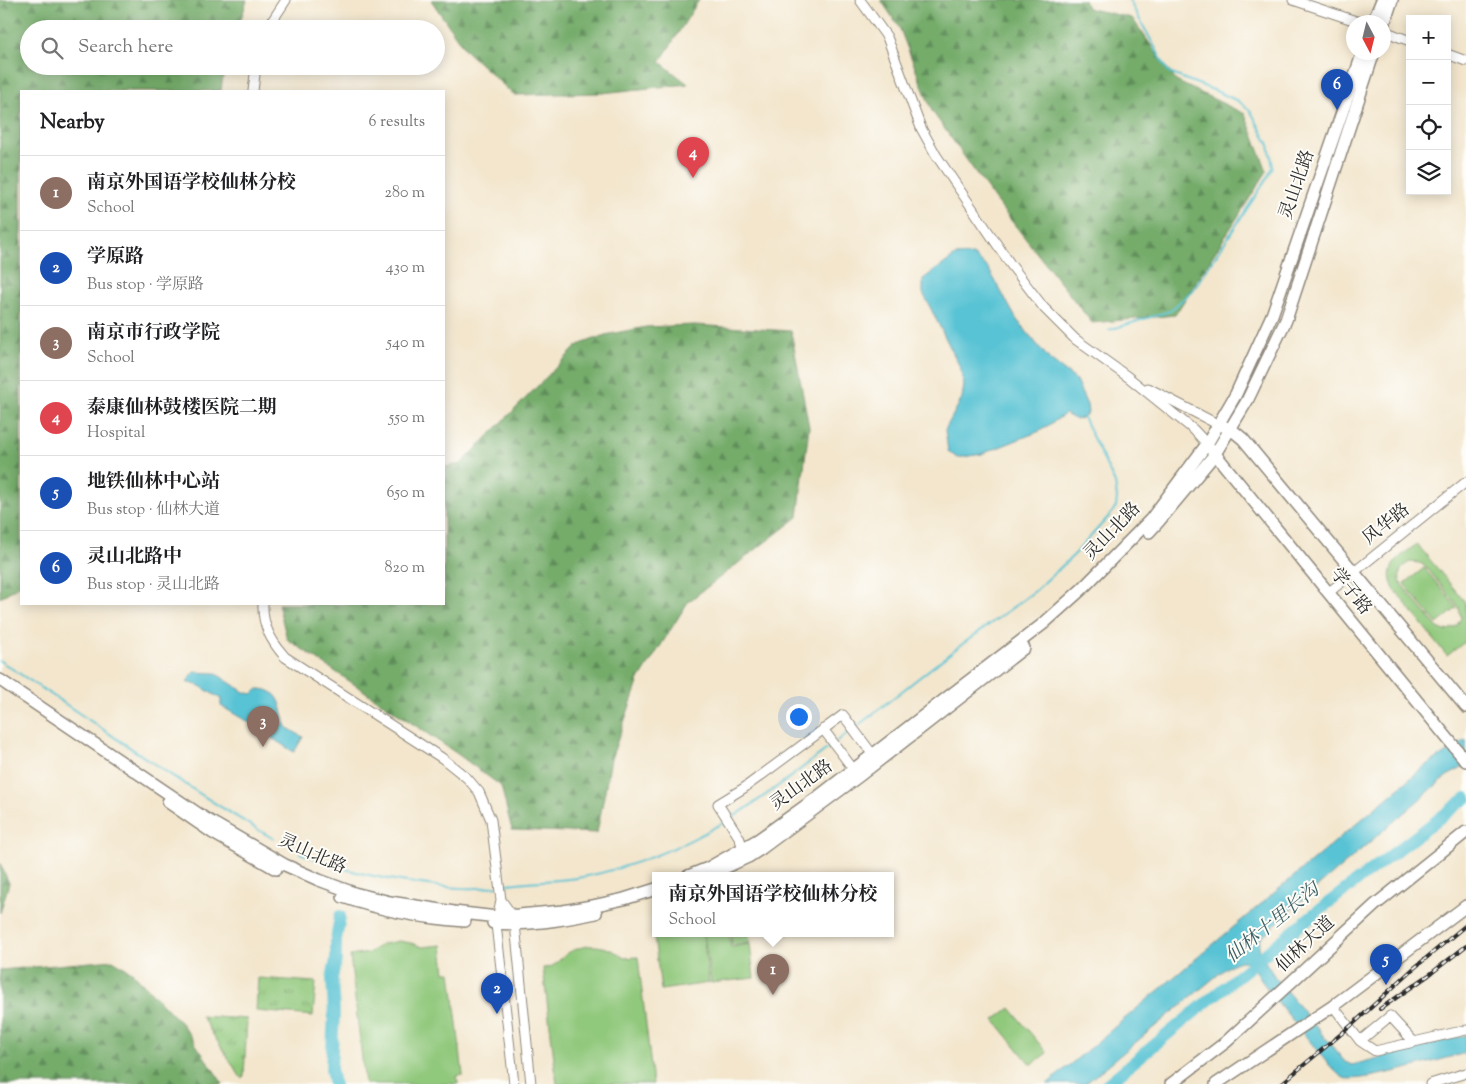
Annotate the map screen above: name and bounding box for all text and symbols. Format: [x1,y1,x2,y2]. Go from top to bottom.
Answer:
north arrow [1346,15,1391,60]
map controls [1406,15,1451,195]
button: + [1406,15,1451,60]
search box [20,20,445,75]
icon: search [38,34,66,62]
text: Search here [78,34,173,61]
button: − [1406,60,1451,105]
pin: 6 [1321,69,1353,110]
button: locate [1406,105,1451,150]
text: Nearby [40,108,105,138]
text: 6 results [369,111,425,134]
pin: 4 [677,137,709,178]
street label: 灵山北路 [1274,147,1322,223]
button: layers [1406,150,1451,195]
text: 南京外国语学校仙林分校 [87,170,296,197]
text: 1 [53,182,59,205]
text: 280 m [384,182,425,205]
text: School [87,197,135,220]
text: 学原路 [87,244,144,271]
text: 2 [52,257,60,280]
text: 430 m [386,257,425,280]
text: Bus stop · 学原路 [87,274,204,297]
text: 南京市行政学院 [87,320,220,347]
text: 3 [53,332,59,355]
text: 540 m [387,332,425,355]
text: School [87,347,135,370]
text: 泰康仙林鼓楼医院二期 [87,395,277,422]
text: 4 [52,407,60,430]
text: 550 m [389,407,425,430]
text: Hospital [87,422,145,445]
text: 地铁仙林中心站 [87,469,220,496]
text: 5 [53,482,59,505]
text: 650 m [386,482,425,505]
street label: 灵山北路 [1079,497,1147,567]
street label: 风华路 [1358,498,1416,552]
text: Bus stop · 仙林大道 [87,499,220,522]
text: 灵山北路中 [87,544,182,571]
text: 6 [52,557,60,580]
text: 820 m [385,557,425,580]
street label: 学子路 [1323,563,1377,621]
text: Bus stop · 灵山北路 [87,574,220,597]
your location [786,704,812,730]
pin: 3 [247,706,279,747]
street label: 灵山北路 [765,754,839,818]
street label: 灵山北路 [274,828,350,882]
popup [652,872,894,937]
water label: 仙林十里长沟 [1220,876,1328,970]
text: 南京外国语学校仙林分校 [668,882,878,909]
text: School [668,909,716,932]
street label: 仙林大道 [1271,911,1341,979]
pin: 5 [1370,944,1402,985]
pin: 1 [757,954,789,995]
pin: 2 [481,973,513,1014]

